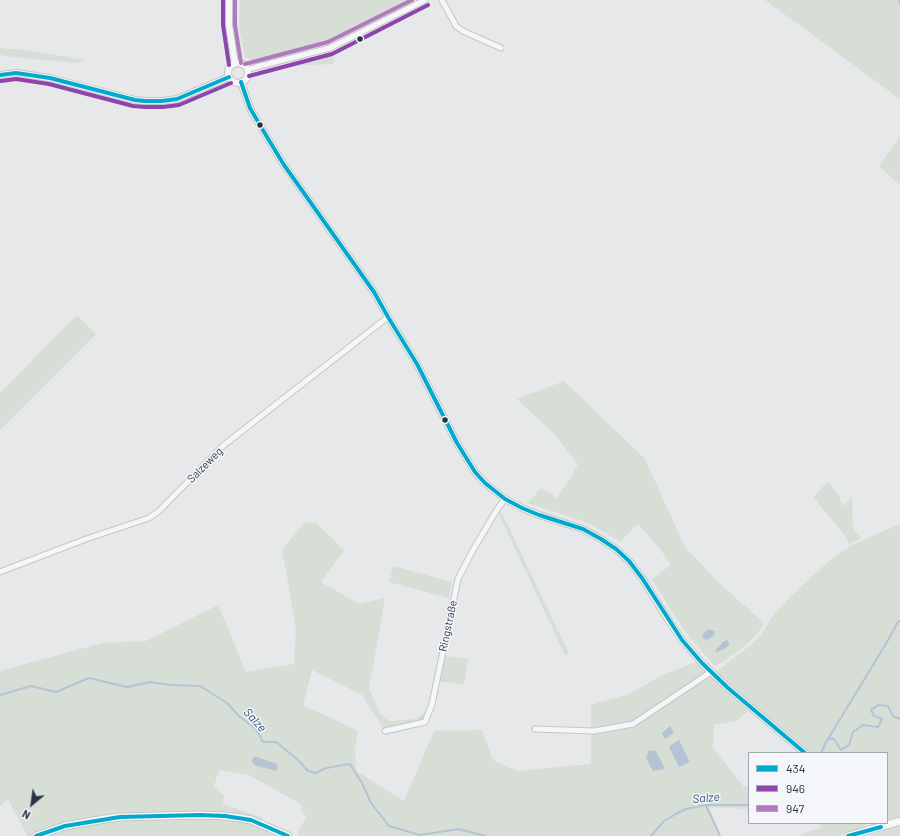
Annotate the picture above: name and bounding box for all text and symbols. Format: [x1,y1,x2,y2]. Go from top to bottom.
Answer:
unlabelled marker [355,34,365,44]
unlabelled marker [255,120,265,130]
unlabelled marker [440,415,450,425]
street label: Salzeweg [185,445,225,485]
street label: Ringstraße [436,599,460,653]
water label: Salze [240,705,270,735]
legend [748,752,888,824]
text: 434 [786,761,805,775]
text: 946 [786,781,805,795]
north arrow [12,784,52,824]
water label: Salze [692,790,720,806]
text: 947 [786,801,804,815]
text: N [20,807,32,822]

